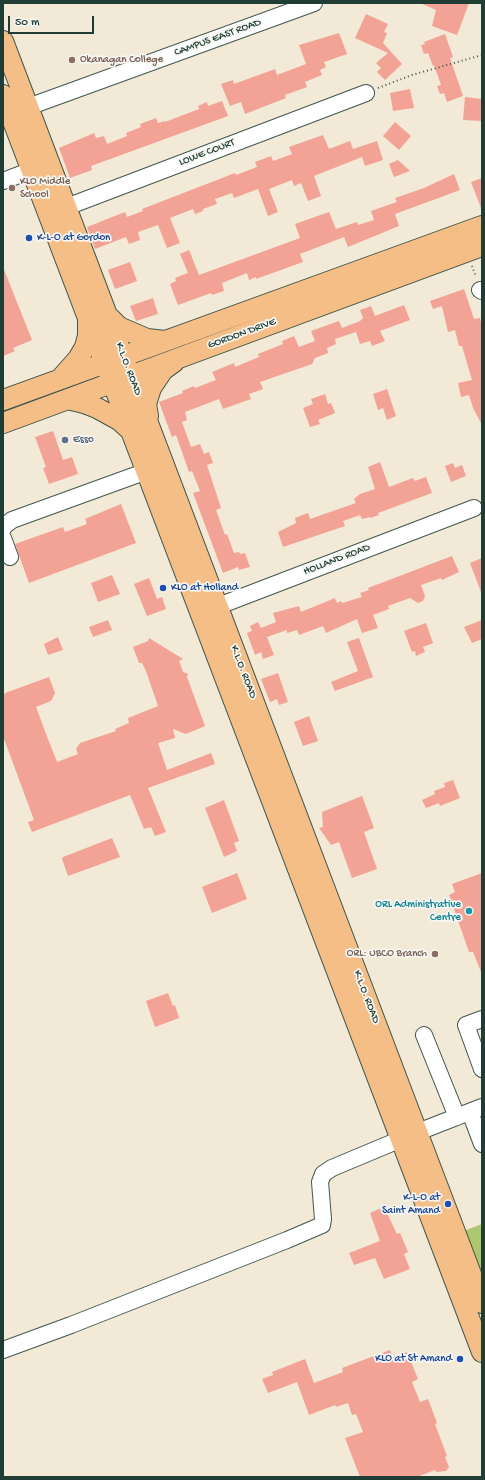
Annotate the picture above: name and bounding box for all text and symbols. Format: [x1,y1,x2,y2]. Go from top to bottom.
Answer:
scale bar [10,8,96,34]
text: 50 m [15,16,40,30]
street label: CAMPUS EAST ROAD [173,16,263,60]
place label: Okanagan College [80,53,163,67]
marker: Okanagan College [67,55,77,65]
street label: LOWE COURT [177,136,237,170]
place label: KLO Middle School [20,175,70,201]
marker: KLO Middle School [7,183,17,193]
place label: K-L-O at Gordon [37,231,110,245]
marker: K-L-O at Gordon [24,233,34,243]
street label: GORDON DRIVE [206,316,278,352]
street label: K.L.O. ROAD [112,341,144,397]
place label: Esso [73,433,94,447]
marker: Esso [60,435,70,445]
street label: HOLLAND ROAD [302,541,372,579]
place label: KLO at Holland [171,581,238,595]
marker: KLO at Holland [158,583,168,593]
street label: K.L.O. ROAD [227,644,259,700]
place label: ORL Administrative Centre [375,898,461,924]
marker: ORL Administrative Centre [464,906,474,916]
place label: ORL: UBCO Branch [347,947,427,961]
marker: ORL: UBCO Branch [430,949,440,959]
street label: K.L.O. ROAD [350,969,382,1025]
place label: K-L-O at Saint Amand [382,1191,440,1217]
marker: K-L-O at Saint Amand [443,1199,453,1209]
place label: KLO at St Amand [375,1352,452,1366]
marker: KLO at St Amand [455,1354,465,1364]

